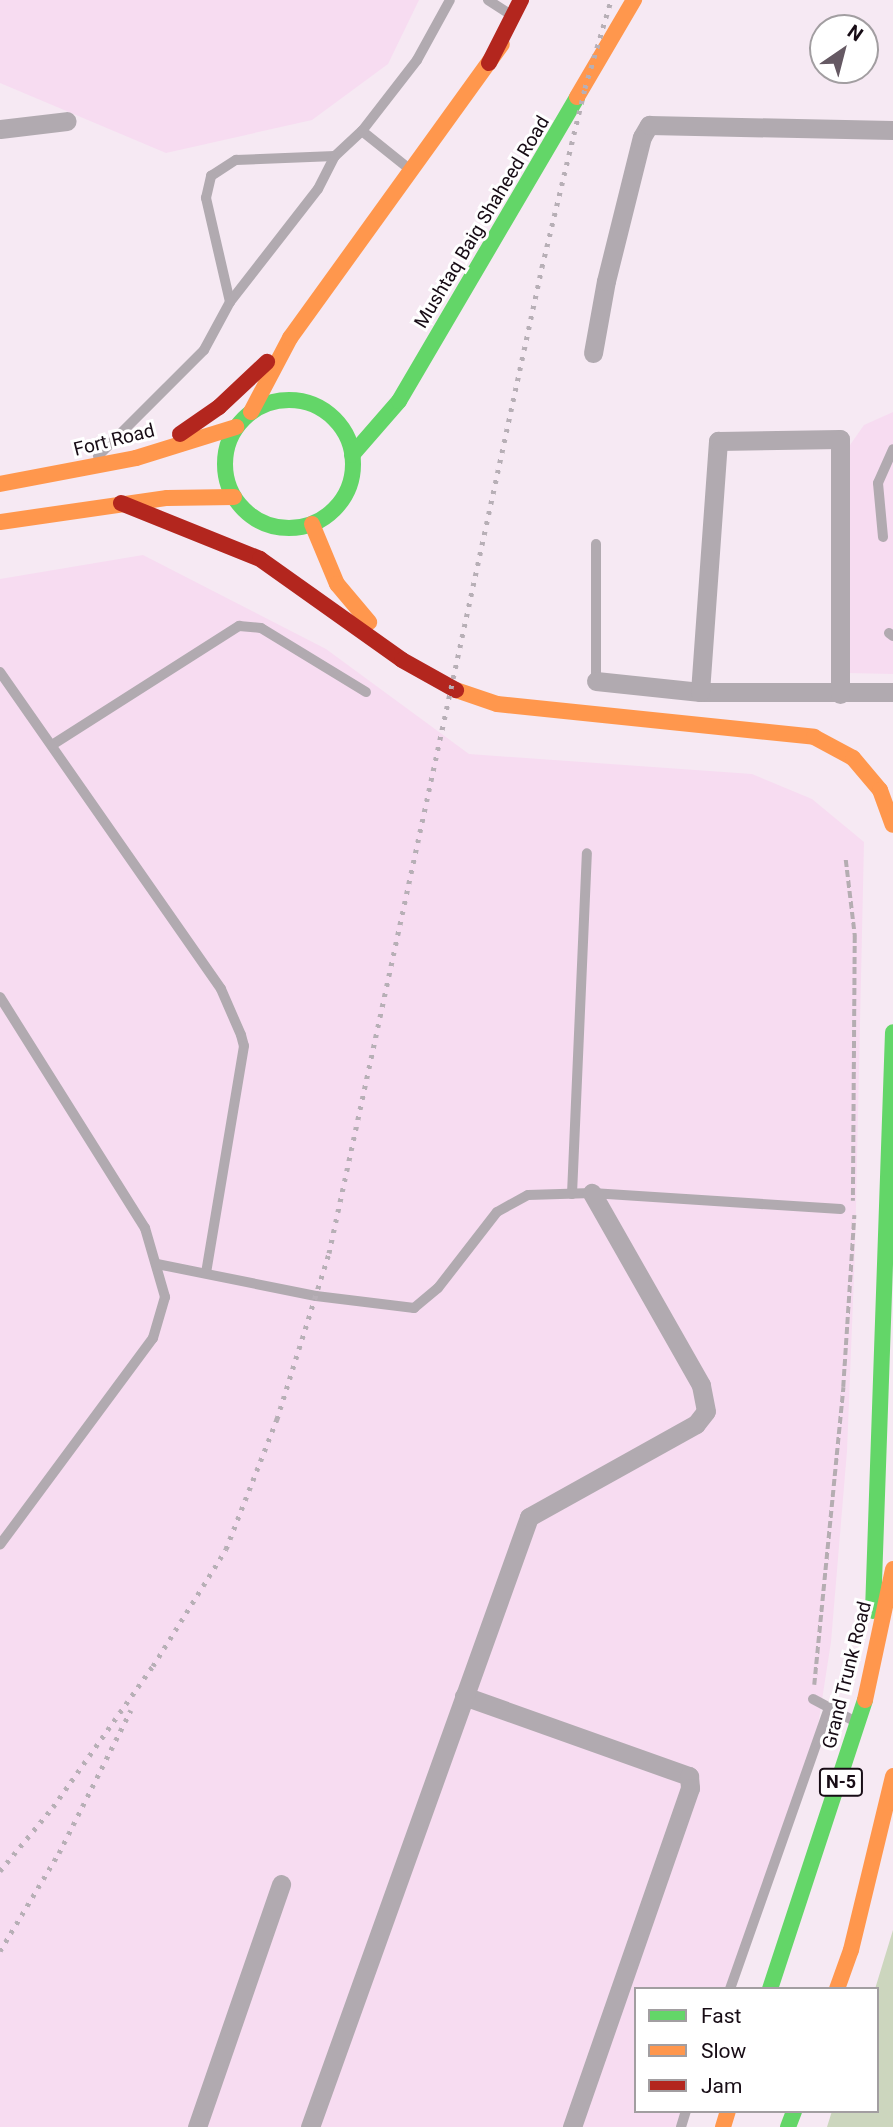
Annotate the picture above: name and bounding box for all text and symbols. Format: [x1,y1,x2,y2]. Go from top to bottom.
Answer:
north arrow [809,14,879,84]
text: N [843,20,867,46]
street label: Mushtaq Baig Shaheed Road [410,112,554,332]
street label: Fort Road [71,419,157,461]
street label: Grand Trunk Road [818,1599,876,1751]
road number: N-5 [818,1768,864,1797]
legend [634,1987,879,2113]
text: Fast [701,2004,741,2028]
text: Slow [701,2039,746,2063]
text: Jam [701,2074,742,2098]

